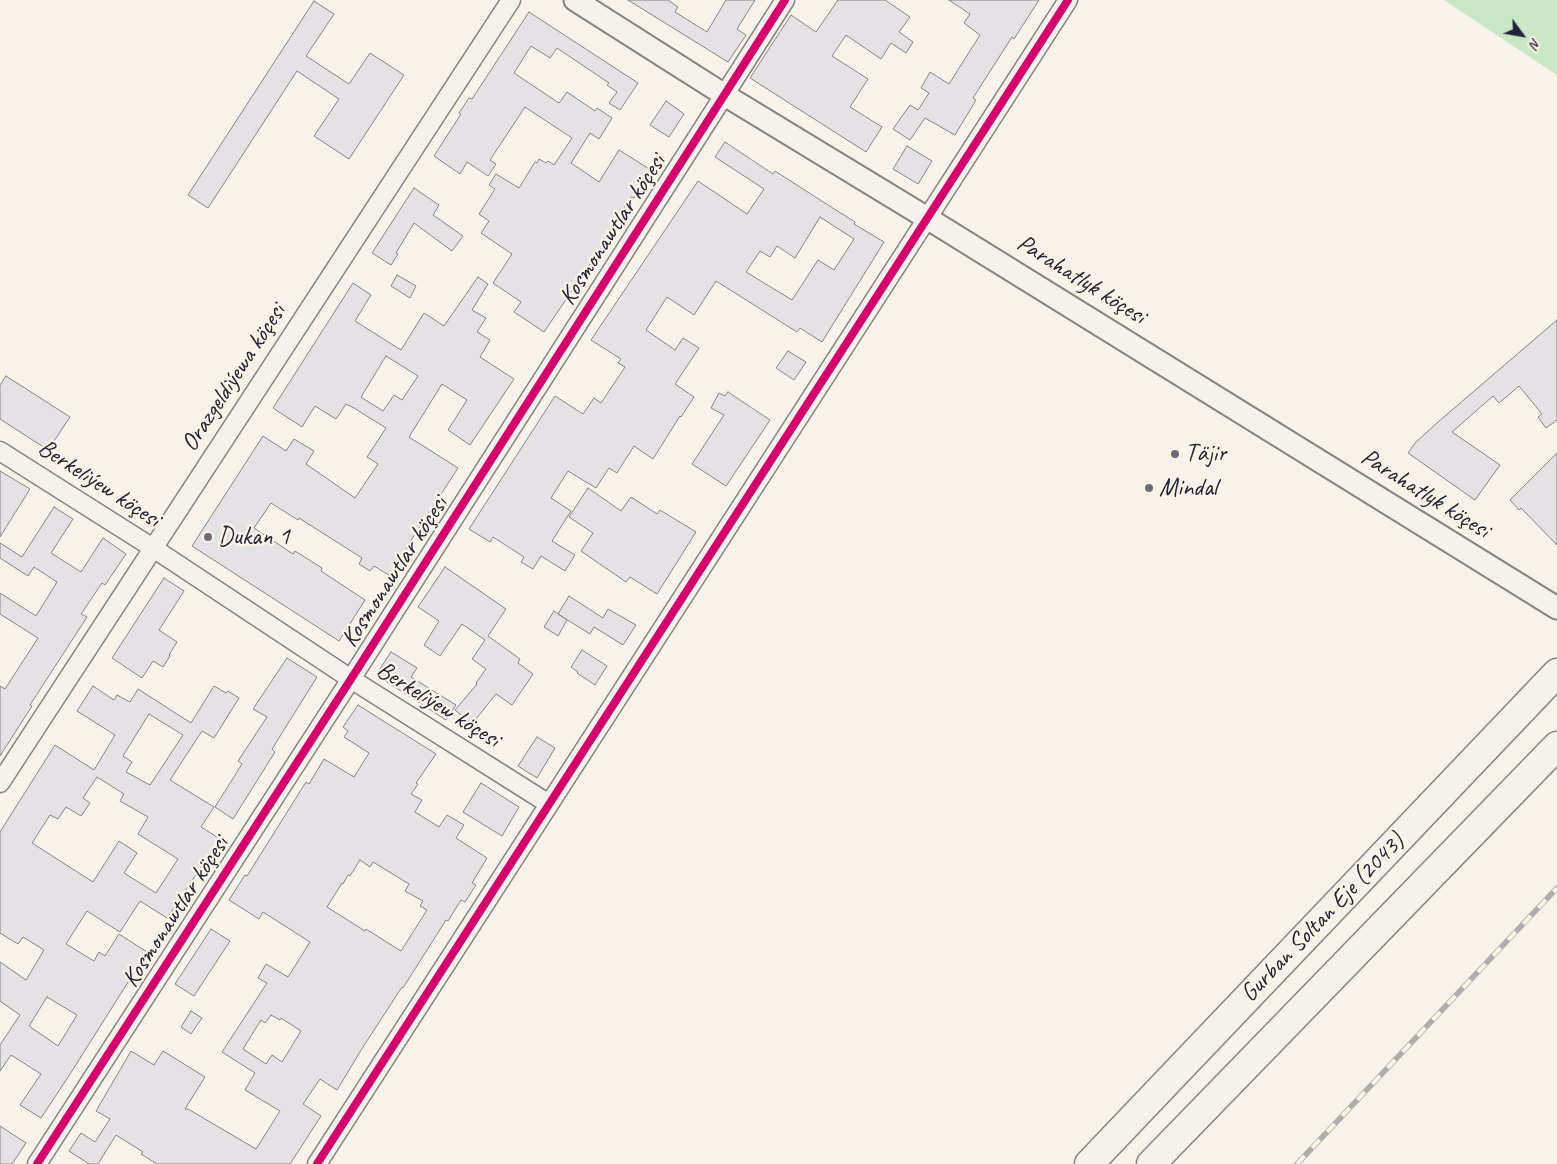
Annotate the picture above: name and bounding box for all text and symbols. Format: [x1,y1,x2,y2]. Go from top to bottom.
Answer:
north arrow [1497,10,1547,60]
text: N [1526,35,1545,51]
street label: Kosmonawtlar köçesi [553,149,673,311]
street label: Parahatlyk köçesi [1011,228,1151,332]
street label: Orazgeldiýewa köçesi [175,299,293,457]
street label: Berkeliýew köçesi [32,433,166,535]
place label: Täjir [1185,439,1226,469]
street label: Parahatlyk köçesi [1355,442,1495,546]
marker: Täjir [1169,448,1181,460]
place label: Mindal [1159,473,1217,503]
marker: Mindal [1143,482,1155,494]
street label: Kosmonawtlar köçesi [335,491,455,653]
place label: Dukan 1 [218,522,290,552]
marker: Dukan 1 [202,531,214,543]
street label: Berkeliýew köçesi [371,655,505,755]
street label: Gurban Soltan Eje (2043) [1235,827,1411,1009]
street label: Kosmonawtlar köçesi [116,831,236,993]

